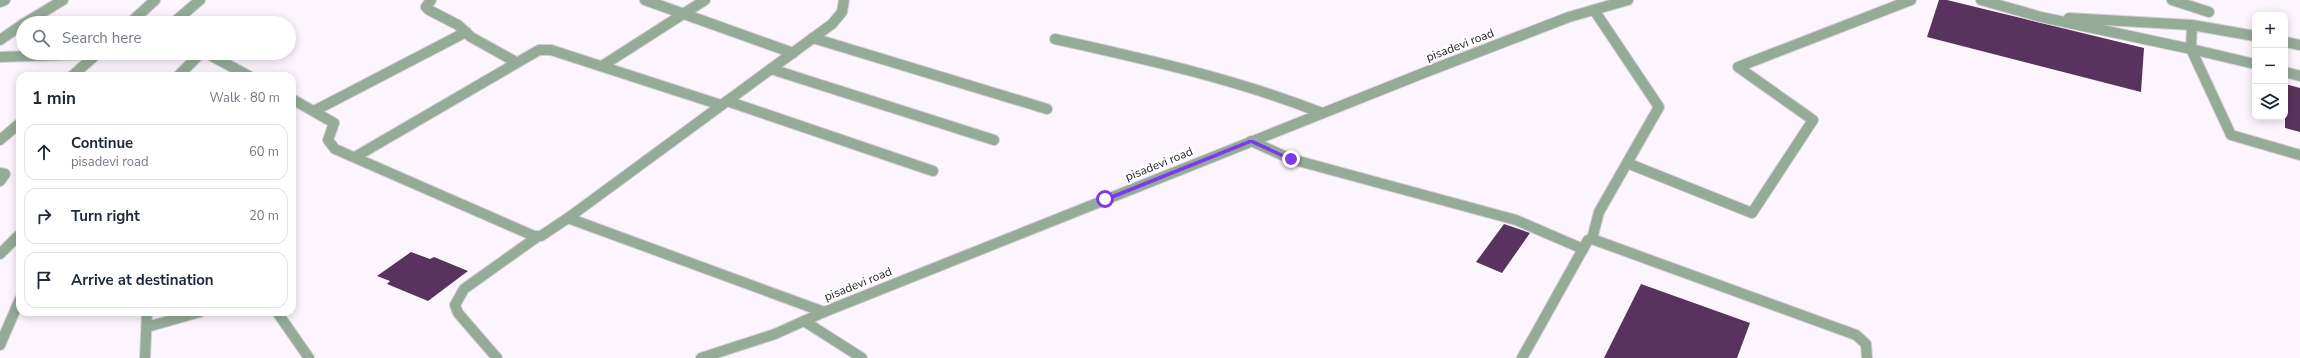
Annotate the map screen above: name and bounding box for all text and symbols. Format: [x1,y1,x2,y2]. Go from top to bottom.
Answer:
map controls [2252,12,2288,120]
button: + [2252,12,2288,48]
search box [16,16,296,60]
street label: pisadevi road [1424,25,1496,65]
icon: search [30,27,52,49]
text: Search here [62,28,142,48]
button: − [2252,48,2288,84]
button: layers [2252,84,2288,120]
text: 1 min [32,87,76,110]
text: Walk · 80 m [209,89,280,107]
text: Continue [71,133,133,153]
icon: ahead [33,141,55,163]
text: 60 m [249,143,279,161]
street label: pisadevi road [1123,143,1195,185]
route end [1282,150,1300,168]
text: pisadevi road [71,153,148,171]
route start [1096,190,1114,208]
icon: right [33,205,55,227]
text: Turn right [71,206,140,226]
text: 20 m [249,207,279,225]
street label: pisadevi road [822,263,894,305]
icon: arrive [33,269,55,291]
text: Arrive at destination [71,270,214,290]

